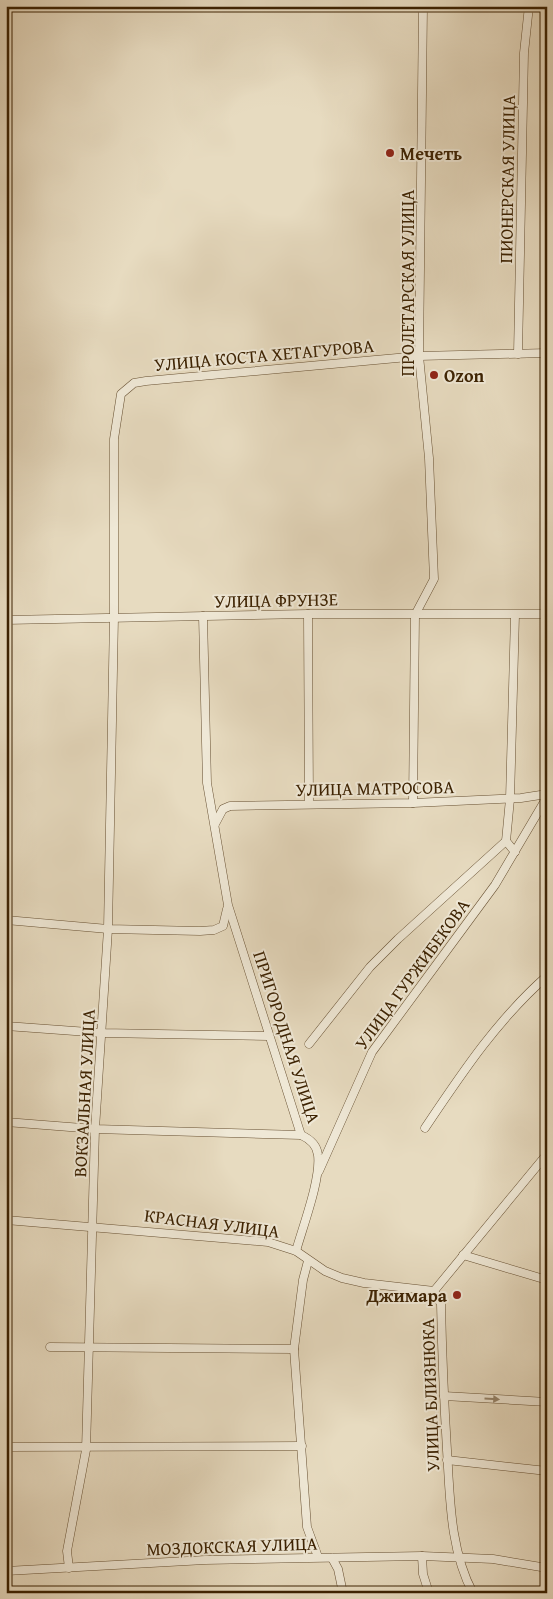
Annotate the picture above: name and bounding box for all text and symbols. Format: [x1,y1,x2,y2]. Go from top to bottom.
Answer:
street label: ПИОНЕРСКАЯ УЛИЦА [492,94,522,264]
place label: Мечеть [400,140,462,167]
marker: Мечеть [384,147,396,159]
street label: ПРОЛЕТАРСКАЯ УЛИЦА [394,190,421,376]
street label: УЛИЦА КОСТА ХЕТАГУРОВА [153,332,375,378]
place label: Ozon [444,362,484,389]
marker: Ozon [428,369,440,381]
street label: УЛИЦА ФРУНЗЕ [214,585,338,615]
street label: УЛИЦА МАТРОСОВА [295,773,455,803]
street label: УЛИЦА ГУРЖИБЕКОВА [348,893,476,1055]
street label: ПРИГОРОДНАЯ УЛИЦА [246,947,328,1127]
street label: ВОКЗАЛЬНАЯ УЛИЦА [66,1008,102,1178]
street label: КРАСНАЯ УЛИЦА [143,1201,281,1245]
place label: Джимара [366,1282,448,1309]
marker: Джимара [451,1289,463,1301]
street label: УЛИЦА БЛИЗНЮКА [414,1318,446,1472]
one-way arrow [485,1396,501,1404]
street label: МОЗДОКСКАЯ УЛИЦА [146,1530,318,1562]

